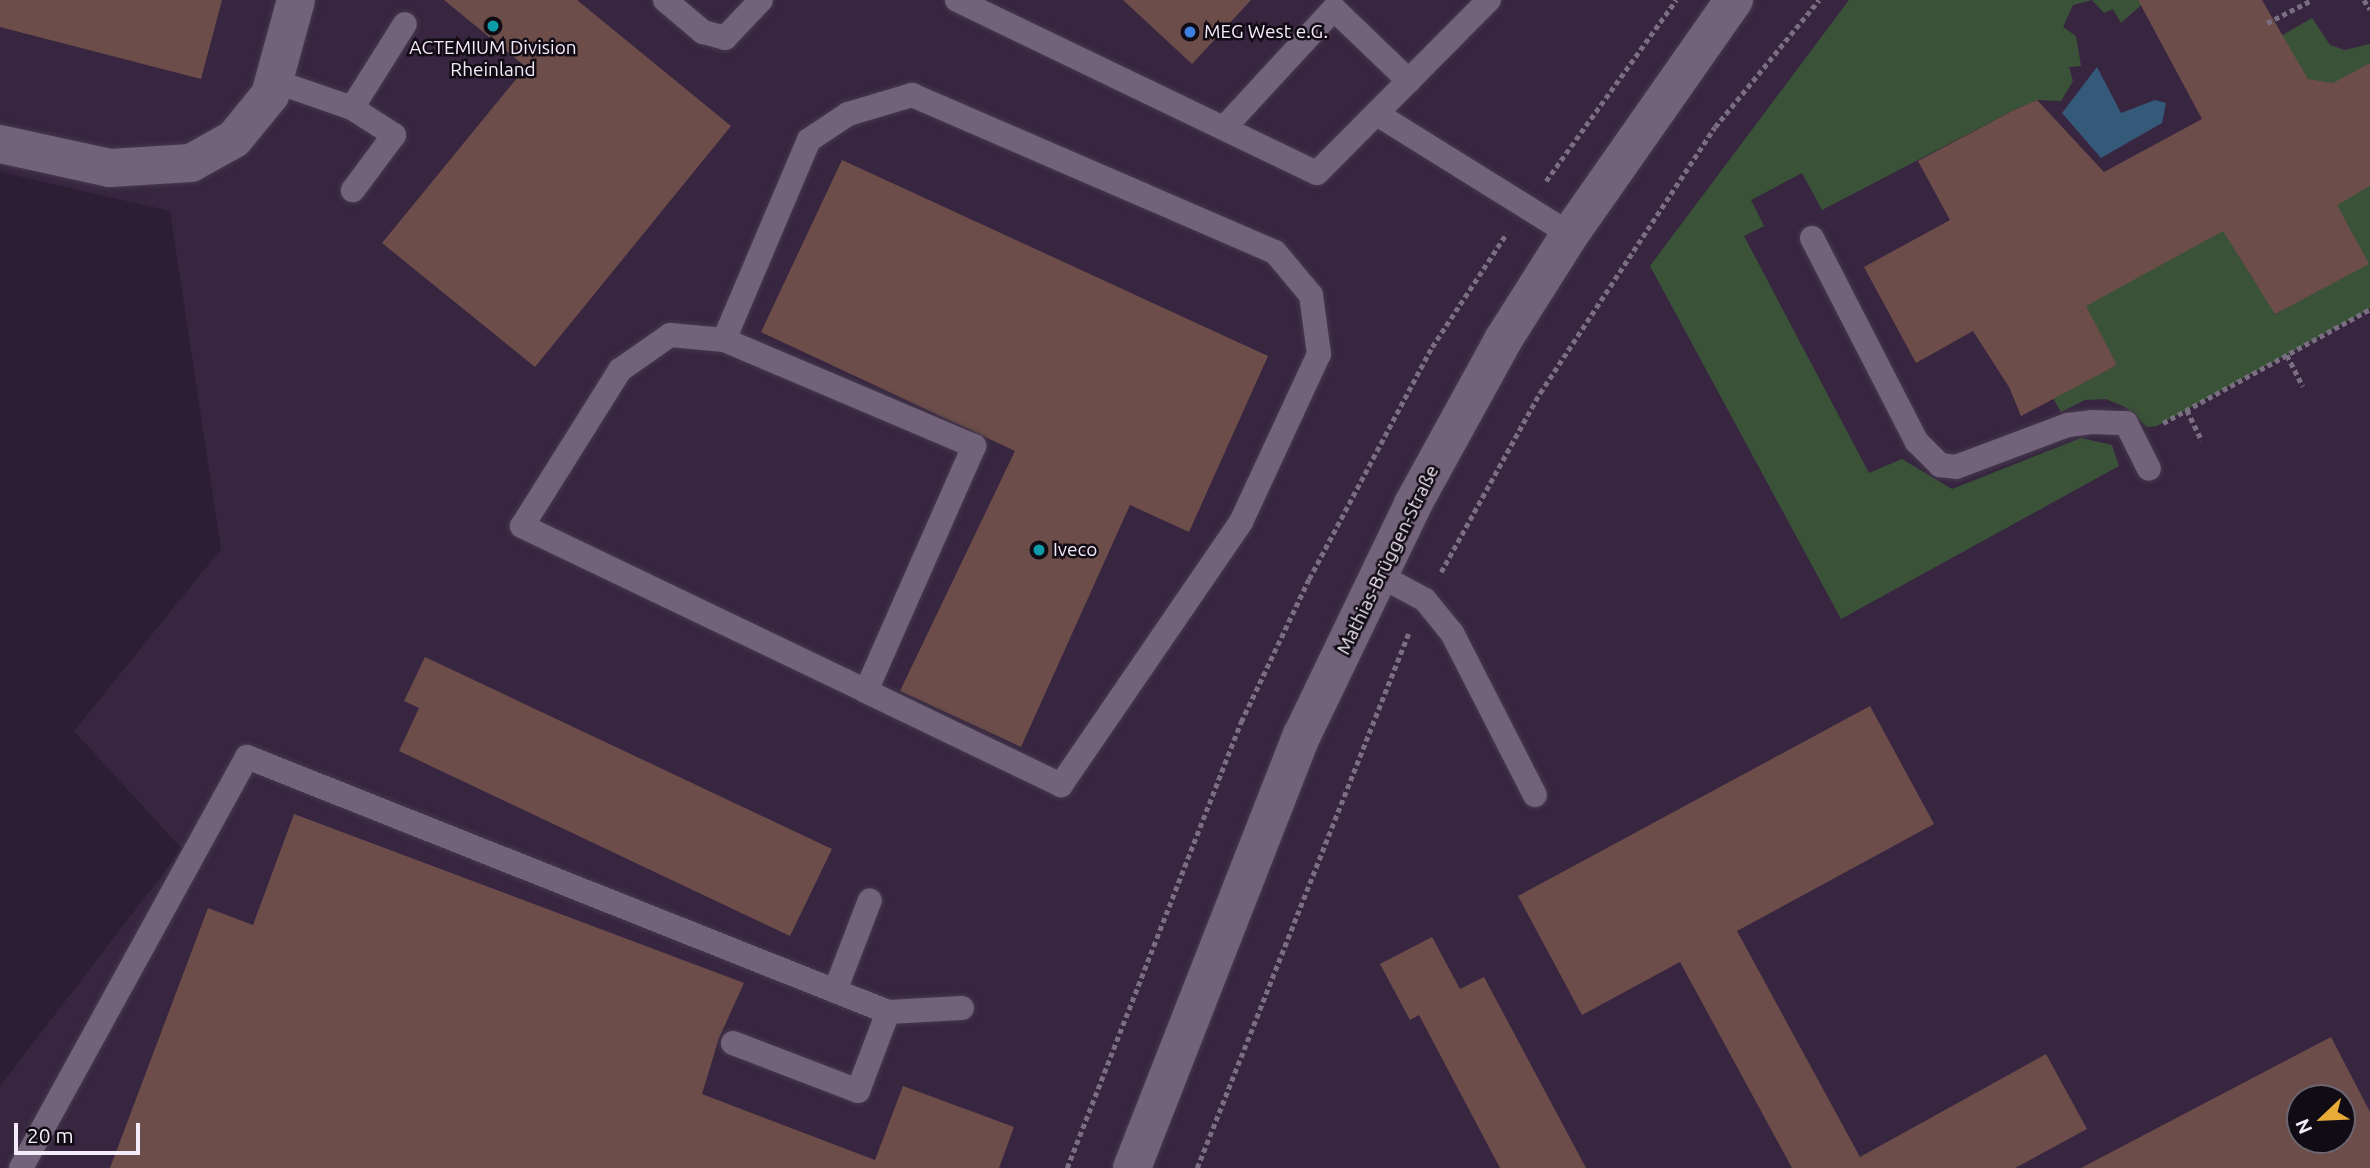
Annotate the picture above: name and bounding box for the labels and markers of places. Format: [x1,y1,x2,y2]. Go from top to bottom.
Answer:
marker: ACTEMIUM Division Rheinland [485,18,501,34]
place label: MEG West e.G. [1204,21,1328,43]
marker: MEG West e.G. [1182,24,1198,40]
place label: ACTEMIUM Division Rheinland [409,37,577,81]
place label: Iveco [1053,539,1097,561]
marker: Iveco [1031,542,1047,558]

